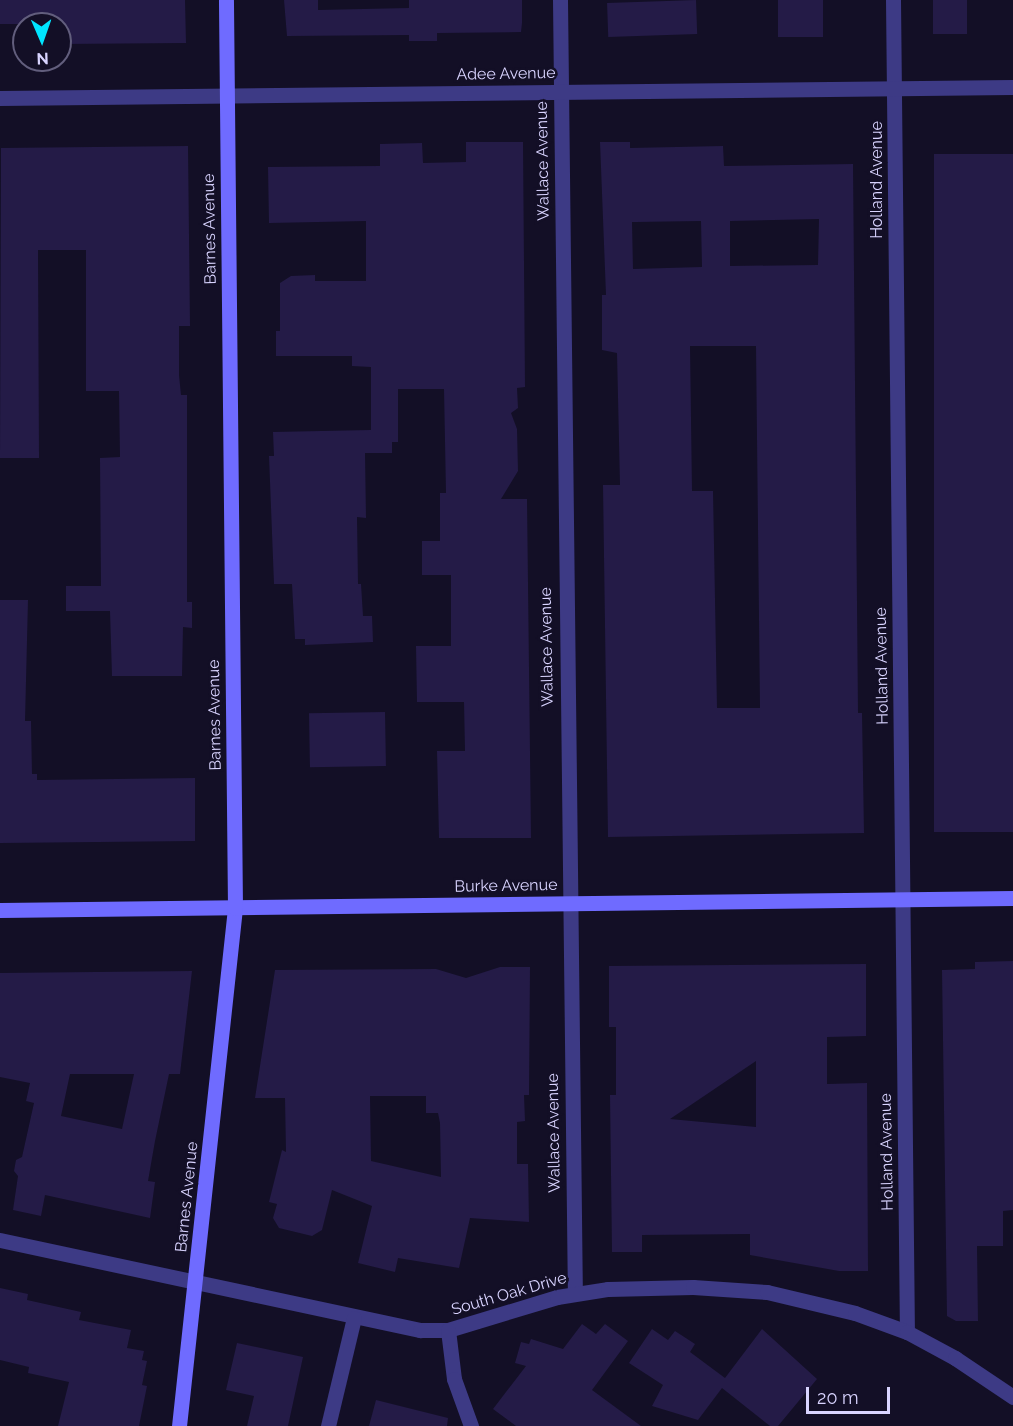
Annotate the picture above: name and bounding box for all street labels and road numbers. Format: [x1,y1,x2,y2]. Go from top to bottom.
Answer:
street label: Adee Avenue [456,64,556,84]
street label: Wallace Avenue [532,101,554,221]
street label: Holland Avenue [867,121,887,239]
street label: Barnes Avenue [199,173,221,285]
street label: Wallace Avenue [536,587,558,707]
street label: Holland Avenue [871,607,893,725]
street label: Barnes Avenue [204,659,226,771]
street label: Burke Avenue [454,875,558,897]
street label: Wallace Avenue [543,1073,565,1193]
street label: Holland Avenue [876,1093,898,1211]
street label: Barnes Avenue [172,1140,202,1254]
street label: South Oak Drive [449,1268,569,1320]

